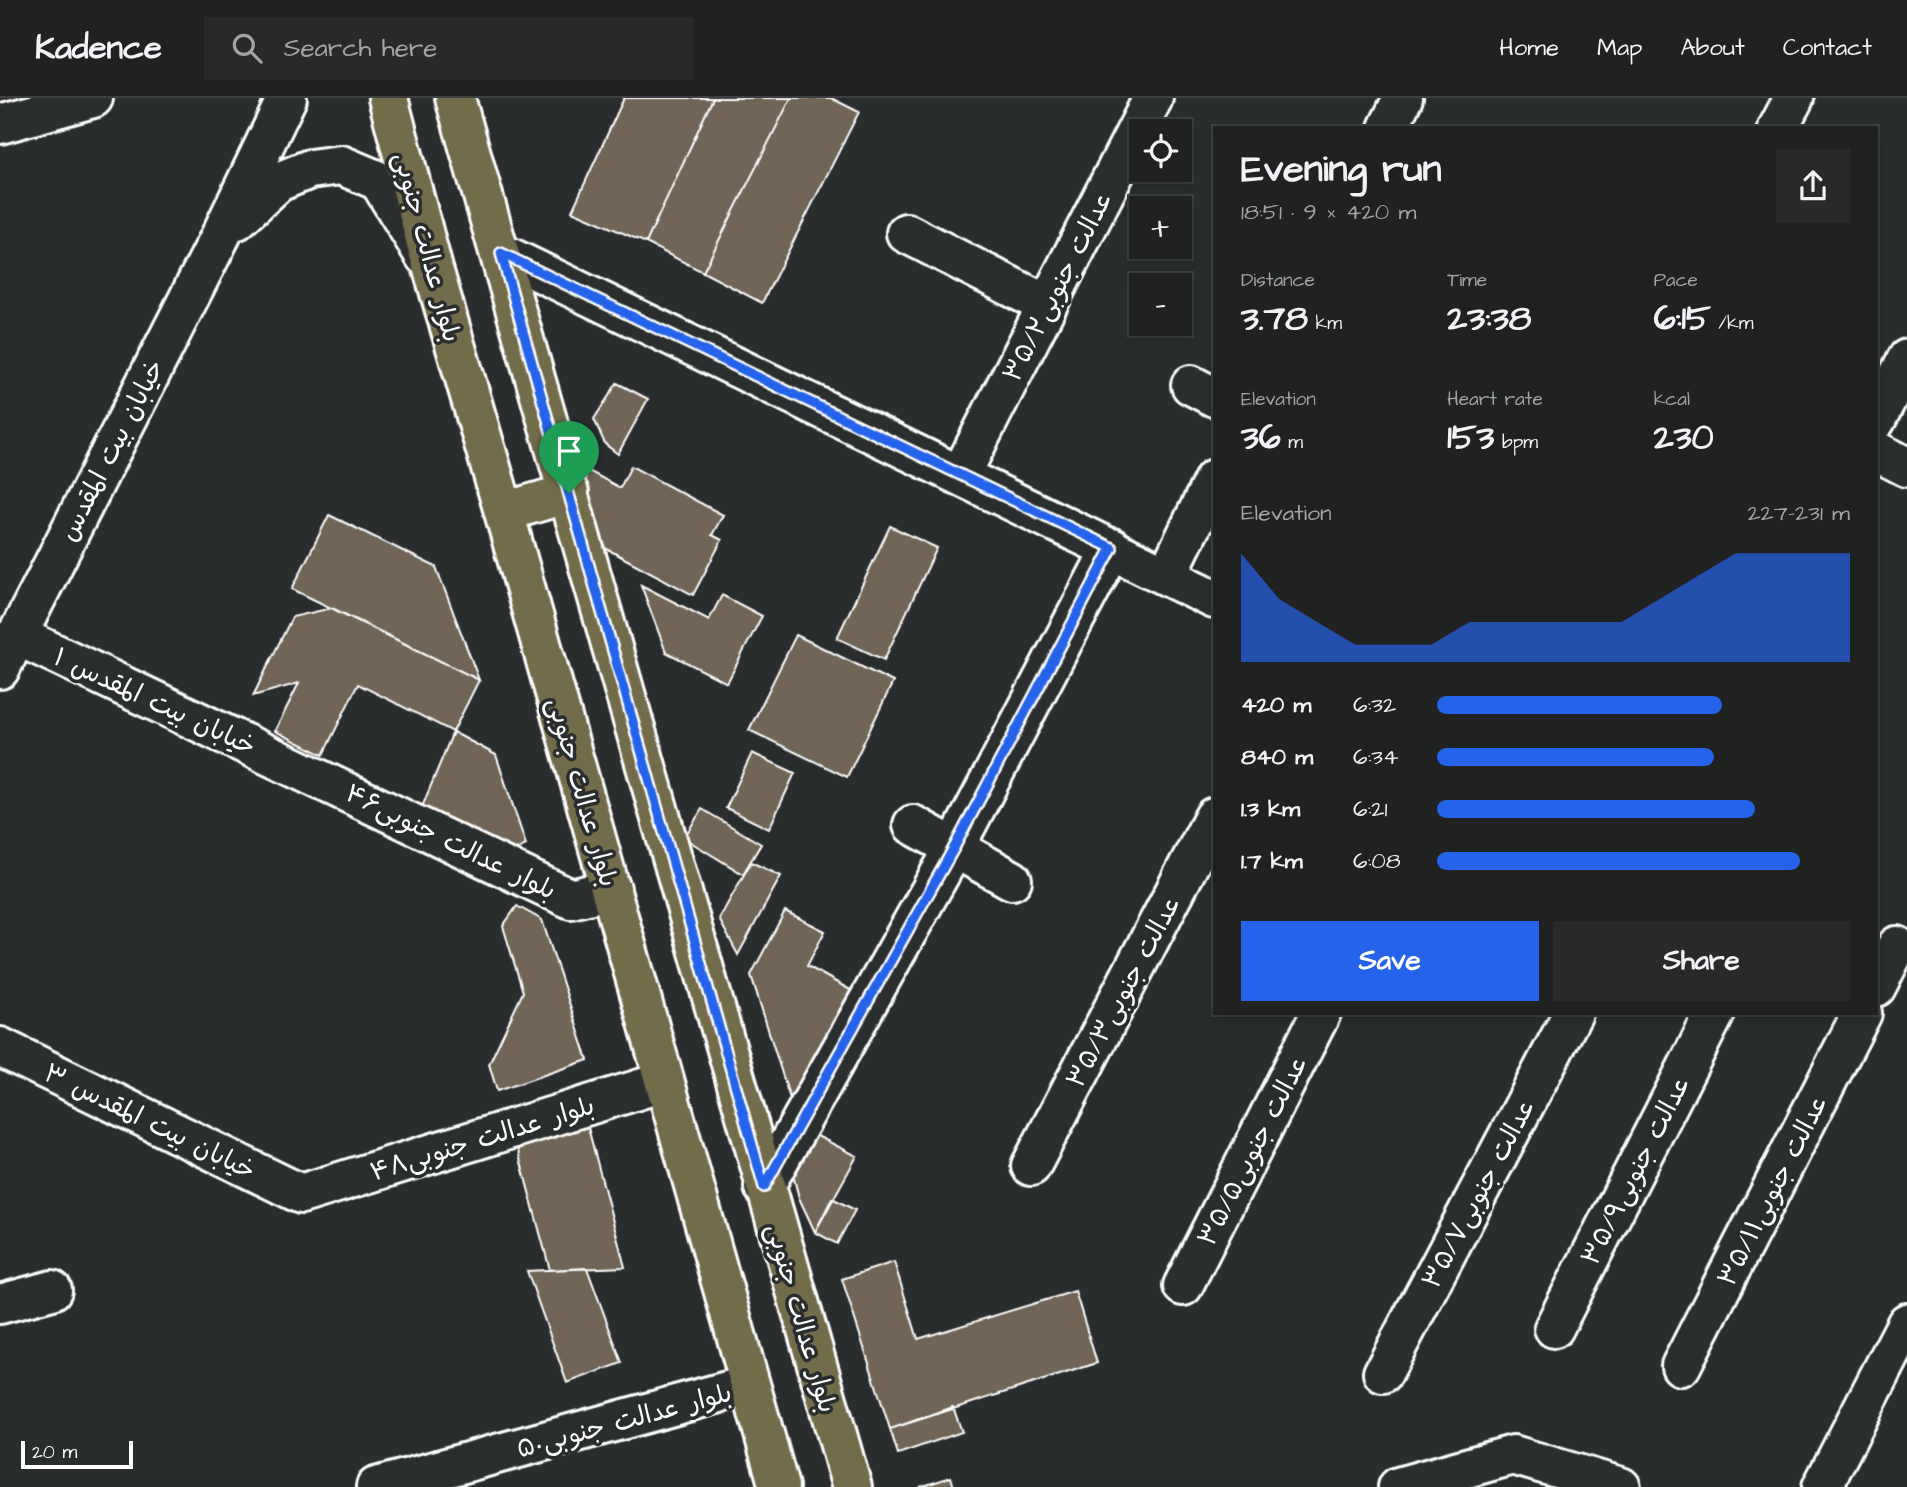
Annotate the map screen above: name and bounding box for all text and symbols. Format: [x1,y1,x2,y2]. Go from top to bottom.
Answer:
search box [204,17,694,80]
text: Kadence [35,25,162,71]
icon: search [228,29,266,67]
text: Search here [284,30,437,66]
text: Home [1499,31,1559,65]
text: Map [1597,31,1642,65]
text: About [1680,31,1745,65]
text: Contact [1783,31,1872,65]
map controls [1129,119,1192,336]
button: locate [1129,119,1192,182]
text: Evening run [1241,144,1442,196]
street label: بلوار عدالت جنوبی [384,148,470,346]
button: share [1776,149,1850,223]
street label: عدالت جنوبی۳۵/۲ [994,185,1122,388]
button: + [1129,196,1192,259]
text: 18:51 · 9 × 420 m [1241,196,1416,228]
text: Distance [1241,267,1315,294]
text: Time [1447,267,1487,294]
text: Pace [1654,267,1698,294]
button: − [1129,273,1192,336]
text: 3.78 [1241,294,1308,343]
text: 23:38 [1447,294,1532,343]
text: 6:15 [1654,294,1711,343]
text: km [1308,310,1342,337]
text: /km [1711,310,1753,337]
street label: خیابان بیت المقدس [51,353,173,548]
text: Elevation [1241,386,1316,413]
text: Heart rate [1447,386,1543,413]
text: kcal [1654,386,1690,413]
text: 36 [1241,413,1281,462]
text: 153 [1447,413,1494,462]
text: 230 [1654,413,1714,462]
pin [539,421,599,493]
text: m [1281,429,1303,456]
text: bpm [1494,429,1538,456]
icon: arrive [550,432,588,470]
text: Elevation [1241,497,1332,529]
text: 227–231 m [1747,497,1850,529]
street label: خیابان بیت المقدس ۱ [47,639,262,765]
text: 420 m [1241,689,1311,721]
text: 6:32 [1353,689,1396,721]
street label: بلوار عدالت جنوبی [538,693,626,891]
text: 840 m [1241,741,1313,773]
text: 6:34 [1353,741,1399,773]
street label: بلوار عدالت جنوبی۴۶ [339,775,562,909]
text: 1.3 km [1241,793,1300,825]
text: 6:21 [1353,793,1387,825]
text: 1.7 km [1241,845,1303,877]
text: 6:08 [1353,845,1401,877]
street label: عدالت جنوبی۳۵/۳ [1058,889,1190,1094]
button: Save [1241,921,1539,1001]
button: Share [1553,921,1850,1001]
street label: عدالت جنوبی۳۵/۵ [1189,1049,1317,1252]
street label: خیابان بیت المقدس ۳ [38,1055,261,1189]
street label: عدالت جنوبی۳۵/۹ [1573,1069,1699,1271]
street label: بلوار عدالت جنوبی۴۸ [366,1088,599,1190]
street label: عدالت جنوبی۳۵/۱۱ [1709,1088,1837,1293]
street label: عدالت جنوبی۳۵/۷ [1414,1092,1544,1295]
street label: بلوار عدالت جنوبی [757,1219,845,1417]
street label: بلوار عدالت جنوبی۵۰ [513,1375,736,1467]
scale bar [21,1438,133,1470]
text: 20 m [32,1439,77,1466]

